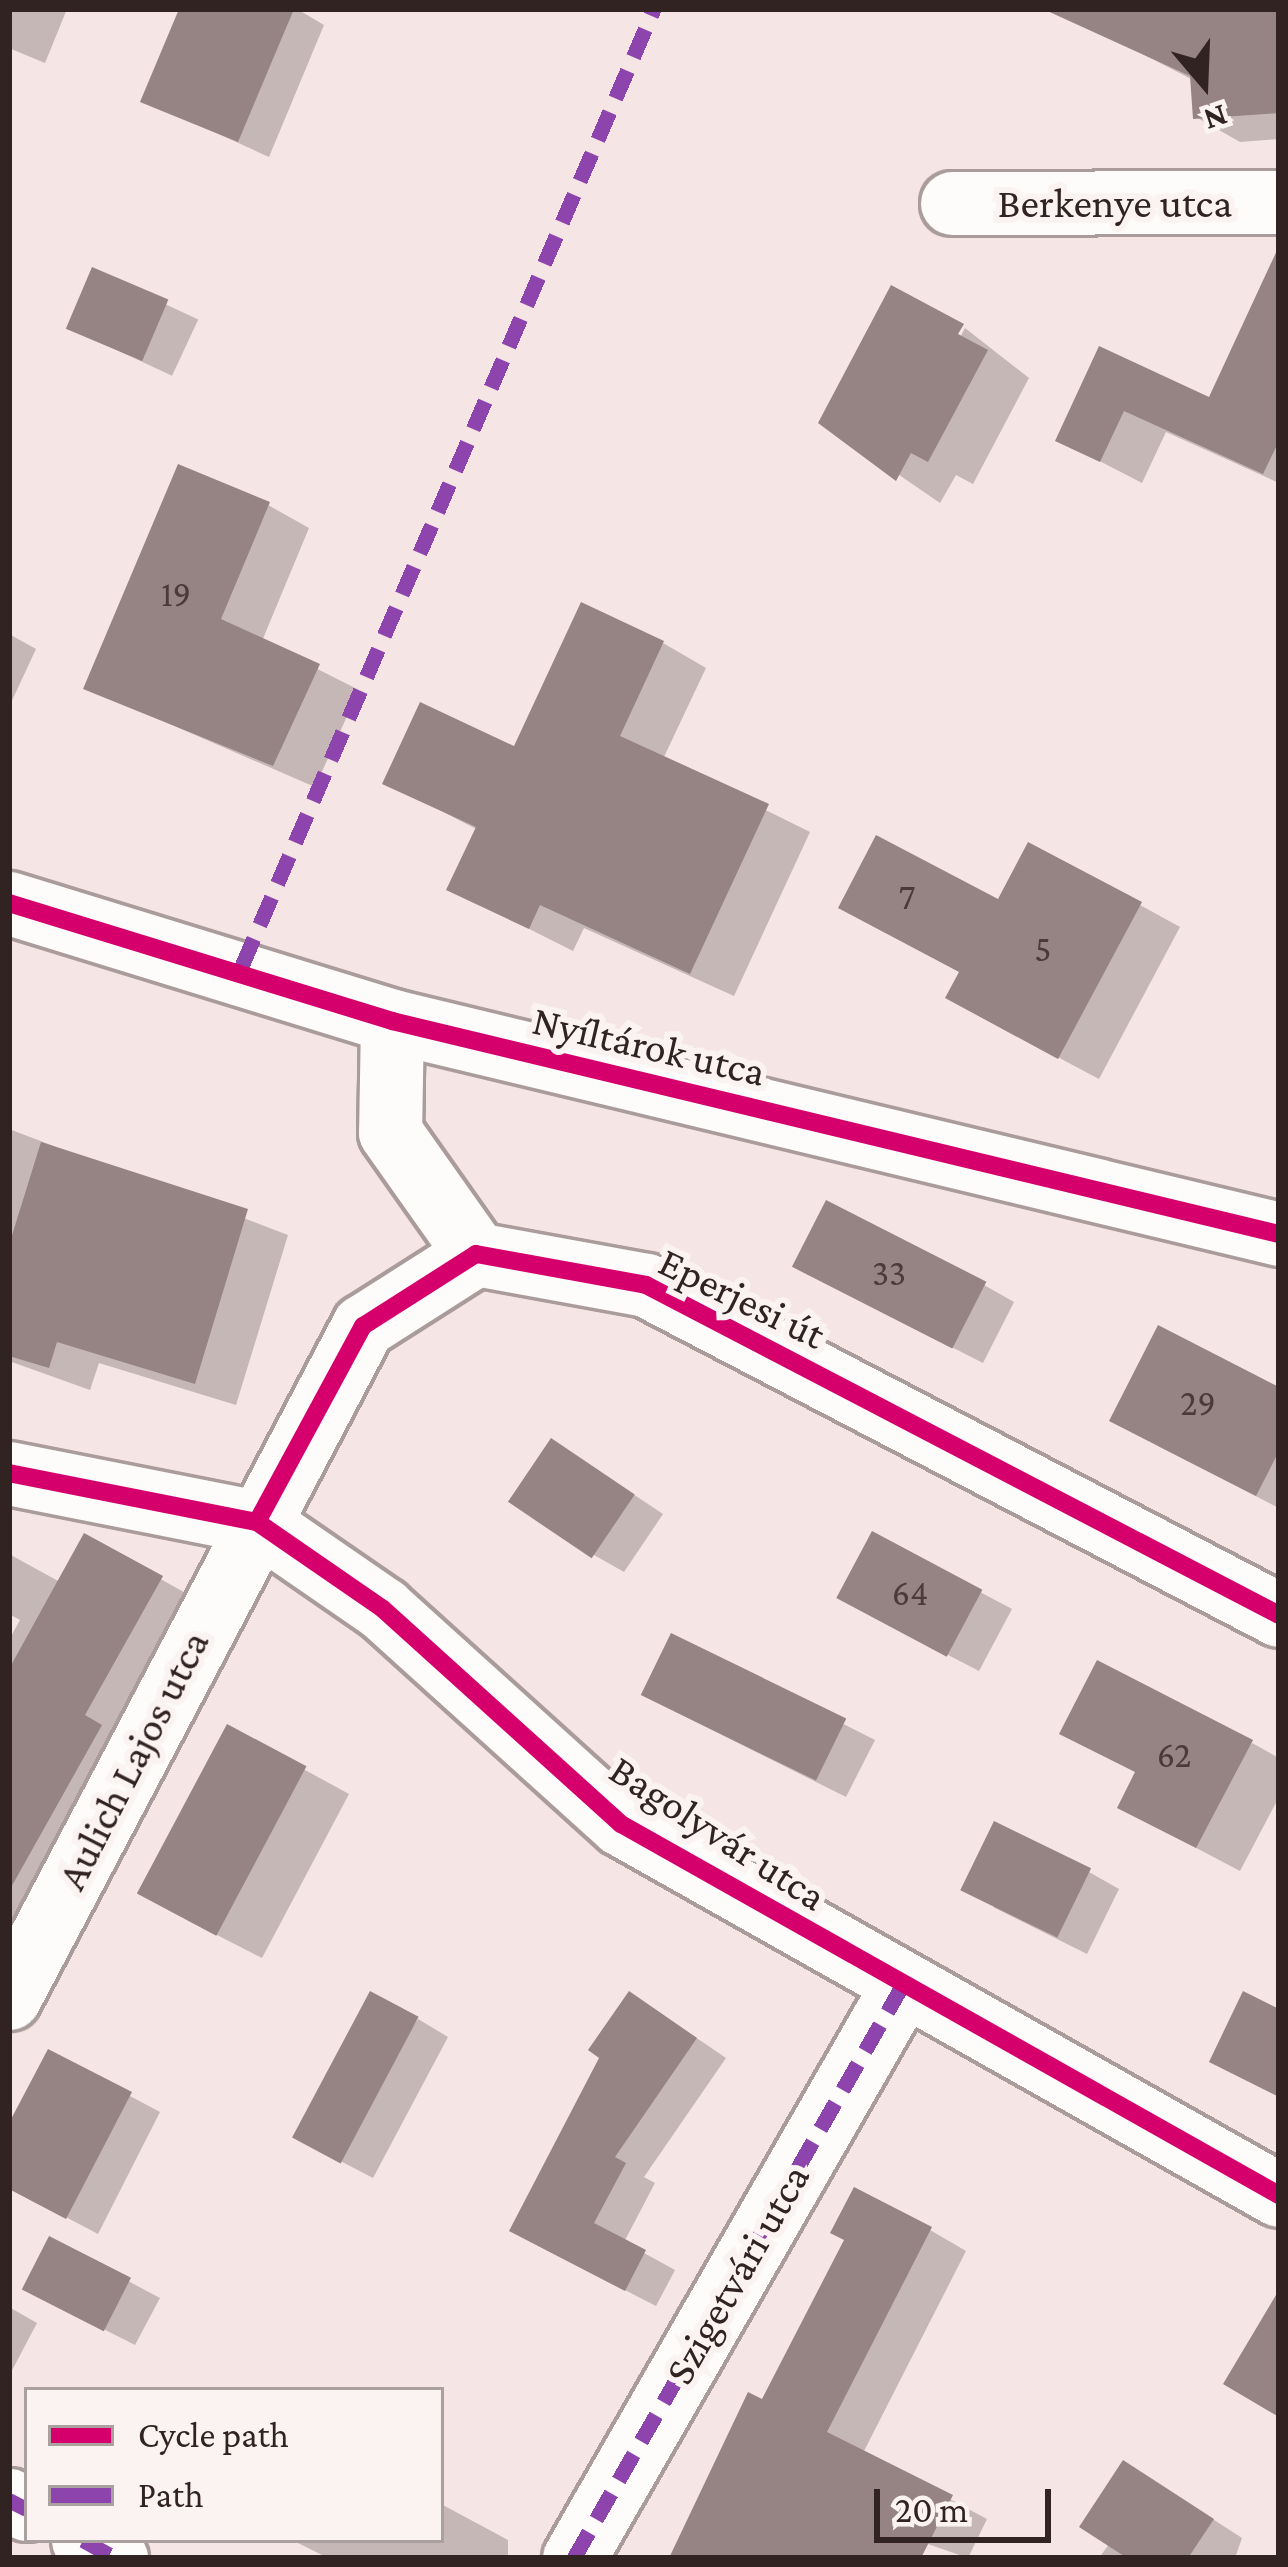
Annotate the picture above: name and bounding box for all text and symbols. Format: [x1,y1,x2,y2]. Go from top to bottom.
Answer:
north arrow [1144,24,1264,144]
text: N [1199,97,1233,140]
street label: Berkenye utca [998,178,1232,228]
house number: 19 [161,573,191,617]
house number: 7 [899,876,915,920]
house number: 5 [1035,928,1051,972]
street label: Nyíltárok utca [528,995,770,1097]
street label: Eperjesi út [651,1236,833,1360]
house number: 33 [872,1252,906,1296]
house number: 29 [1180,1382,1216,1426]
house number: 64 [892,1572,928,1616]
street label: Aulich Lajos utca [46,1622,220,1898]
house number: 62 [1157,1734,1191,1778]
street label: Bagolyvár utca [600,1744,836,1922]
street label: Szigetvári utca [654,2155,820,2393]
legend [24,2387,444,2543]
text: Cycle path [138,2415,289,2455]
scale bar [880,2465,1057,2539]
text: Path [138,2475,203,2515]
text: 20 m [895,2490,968,2530]

